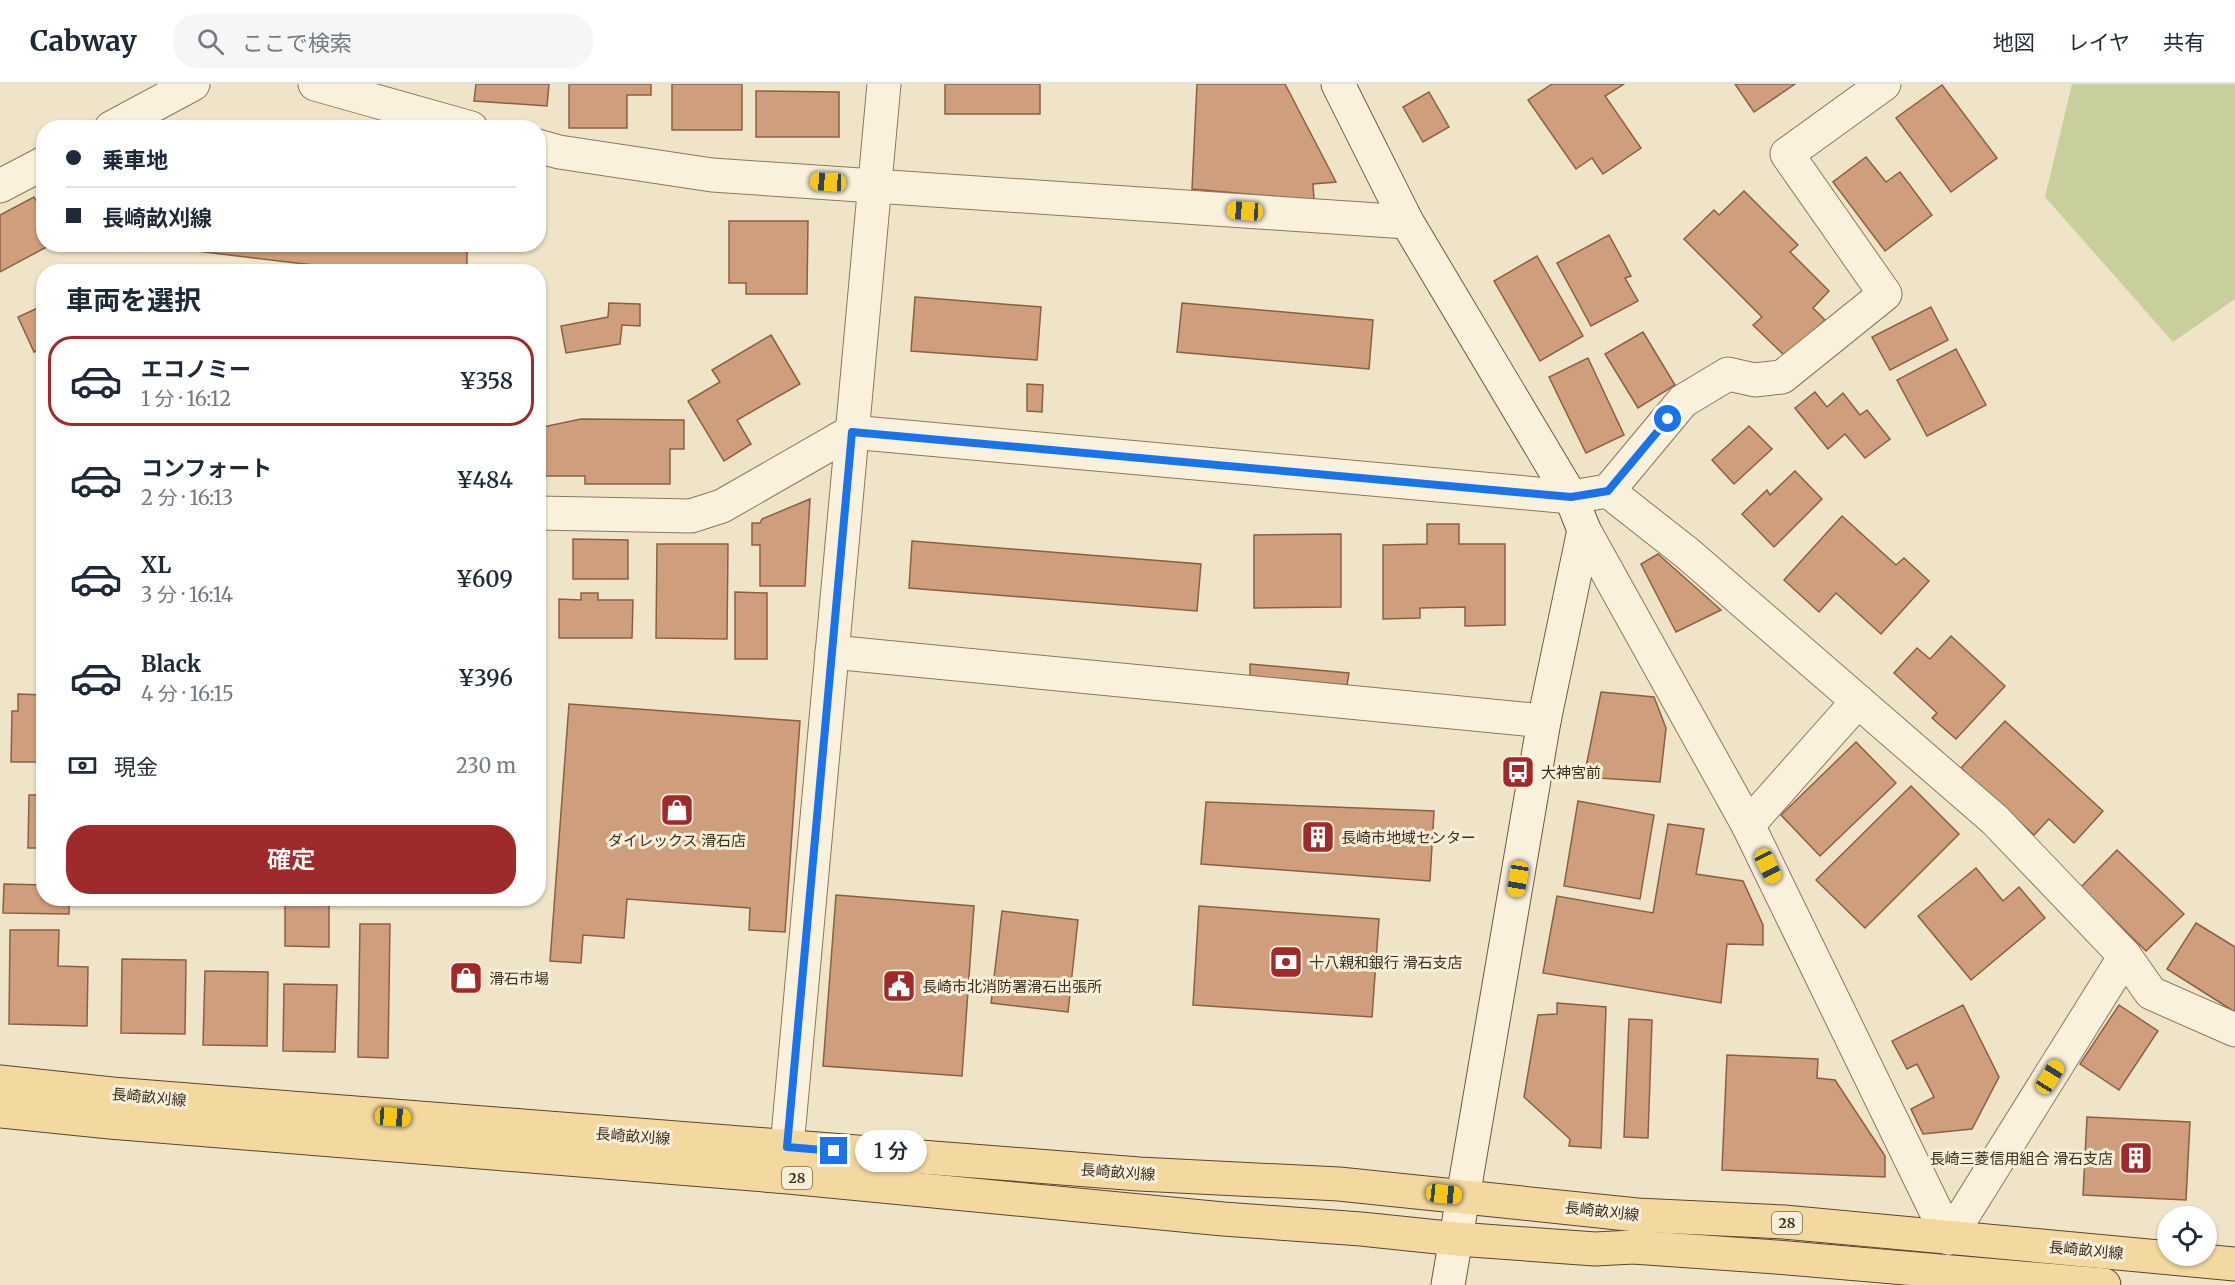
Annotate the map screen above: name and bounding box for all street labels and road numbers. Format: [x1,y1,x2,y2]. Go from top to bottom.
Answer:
street label: 長崎畝刈線 [111,1084,187,1110]
street label: 長崎畝刈線 [595,1124,671,1148]
street label: 長崎畝刈線 [1080,1160,1156,1184]
road number: 28 [782,1167,812,1189]
street label: 長崎畝刈線 [1564,1198,1640,1224]
road number: 28 [1772,1212,1802,1234]
street label: 長崎畝刈線 [2048,1237,2124,1263]

